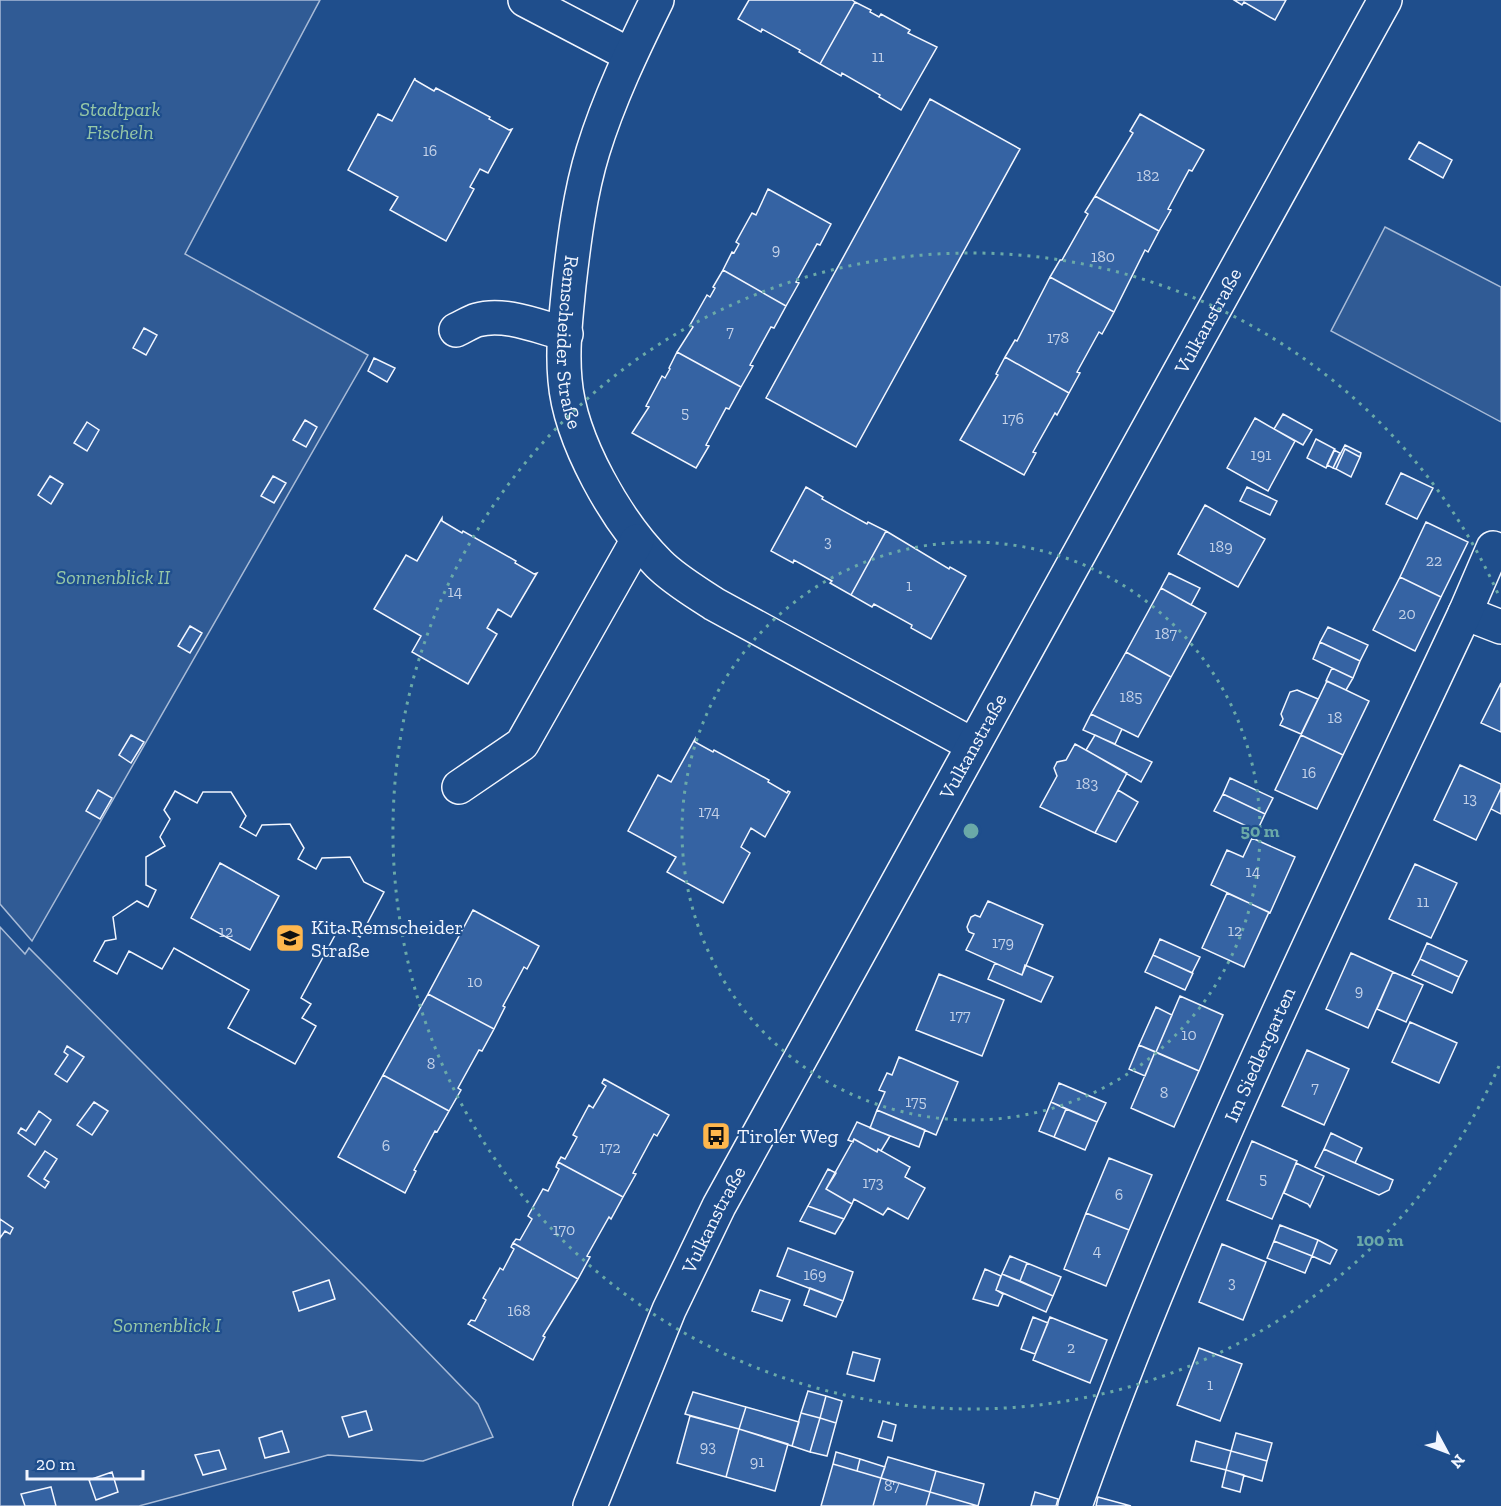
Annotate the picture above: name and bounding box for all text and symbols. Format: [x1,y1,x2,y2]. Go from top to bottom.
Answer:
house number: 11 [872,47,884,66]
park label: Stadtpark Fischeln [80,97,160,144]
house number: 16 [423,141,437,160]
house number: 182 [1136,166,1160,185]
house number: 9 [772,240,780,259]
house number: 180 [1091,247,1115,266]
street label: Remscheider Straße [552,254,587,432]
street label: Vulkanstraße [1169,264,1247,379]
house number: 7 [726,322,734,341]
house number: 178 [1047,328,1069,347]
house number: 5 [681,403,689,422]
house number: 176 [1002,409,1024,428]
house number: 191 [1251,445,1271,464]
house number: 3 [824,532,832,551]
house number: 189 [1209,537,1233,556]
house number: 22 [1426,551,1442,570]
park label: Sonnenblick II [56,565,171,589]
house number: 1 [906,576,912,595]
house number: 14 [448,582,463,601]
house number: 20 [1398,604,1416,623]
house number: 187 [1155,624,1178,643]
house number: 185 [1120,687,1142,706]
street label: Vulkanstraße [934,689,1012,804]
house number: 18 [1328,708,1342,727]
house number: 16 [1302,763,1316,782]
house number: 183 [1076,774,1098,793]
house number: 13 [1463,789,1477,808]
house number: 174 [698,802,720,821]
text: 50 m [1241,820,1280,842]
centre of rings [961,821,981,841]
house number: 14 [1246,862,1261,881]
house number: 11 [1417,892,1429,911]
place label: Kita Remscheider Straße [311,915,463,962]
house number: 12 [1228,921,1242,940]
house number: 12 [219,922,233,941]
school or university icon: Kita Remscheider Straße [274,922,306,954]
house number: 179 [992,933,1014,952]
house number: 10 [467,972,483,991]
house number: 9 [1355,981,1363,1000]
street label: Im Siedlergarten [1219,983,1301,1126]
house number: 177 [950,1006,971,1025]
house number: 10 [1181,1025,1197,1044]
house number: 8 [427,1054,435,1073]
house number: 7 [1311,1078,1319,1097]
house number: 8 [1160,1083,1168,1102]
house number: 175 [905,1092,927,1111]
bus stop icon: Tiroler Weg [700,1120,732,1152]
place label: Tiroler Weg [737,1124,838,1148]
house number: 6 [382,1136,390,1155]
house number: 172 [599,1138,621,1157]
street label: Vulkanstraße [676,1162,751,1278]
house number: 5 [1259,1169,1267,1188]
house number: 173 [862,1173,884,1192]
house number: 6 [1115,1185,1123,1204]
house number: 170 [553,1220,575,1239]
text: 100 m [1356,1229,1404,1251]
house number: 4 [1093,1241,1102,1260]
house number: 169 [803,1265,827,1284]
house number: 3 [1228,1273,1236,1292]
house number: 168 [507,1301,531,1320]
park label: Sonnenblick I [113,1313,222,1337]
house number: 2 [1067,1338,1075,1357]
house number: 1 [1207,1375,1213,1394]
north arrow [1417,1422,1477,1482]
house number: 93 [700,1437,716,1456]
scale bar [27,1443,142,1481]
text: N [1447,1451,1469,1472]
house number: 91 [750,1452,764,1471]
text: 20 m [36,1453,76,1475]
house number: 87 [884,1476,901,1495]

